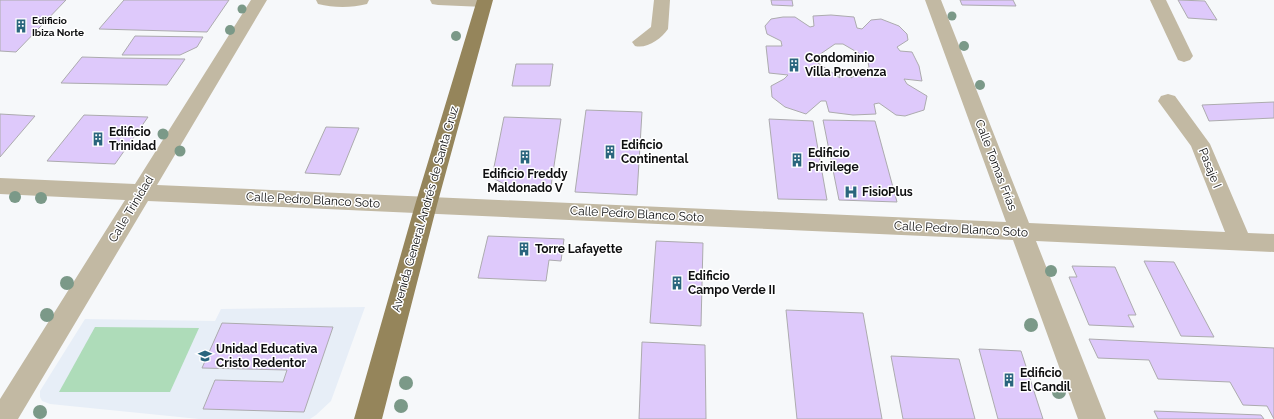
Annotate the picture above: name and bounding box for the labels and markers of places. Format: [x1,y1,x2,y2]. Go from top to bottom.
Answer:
place label: Edificio Ibiza Norte [32,15,84,38]
building icon: Edificio Ibiza Norte [13,18,29,34]
place label: Condominio Villa Provenza [805,51,886,79]
building icon: Condominio Villa Provenza [786,57,802,73]
place label: Edificio Trinidad [109,125,156,153]
building icon: Edificio Trinidad [90,131,106,147]
place label: Edificio Continental [621,138,689,166]
building icon: Edificio Continental [602,144,618,160]
place label: Edificio Privilege [808,146,859,174]
building icon: Edificio Freddy Maldonado V [517,149,533,165]
building icon: Edificio Privilege [789,152,805,168]
place label: Edificio Freddy Maldonado V [482,167,568,195]
hospital icon: FisioPlus [843,184,859,200]
place label: FisioPlus [862,185,913,199]
building icon: Torre Lafayette [516,241,532,257]
place label: Torre Lafayette [535,242,623,256]
place label: Edificio Campo Verde II [688,269,775,297]
building icon: Edificio Campo Verde II [669,275,685,291]
place label: Unidad Educativa Cristo Redentor [216,342,317,370]
school or university icon: Unidad Educativa Cristo Redentor [197,348,213,364]
place label: Edificio El Candil [1020,366,1071,394]
building icon: Edificio El Candil [1001,372,1017,388]

